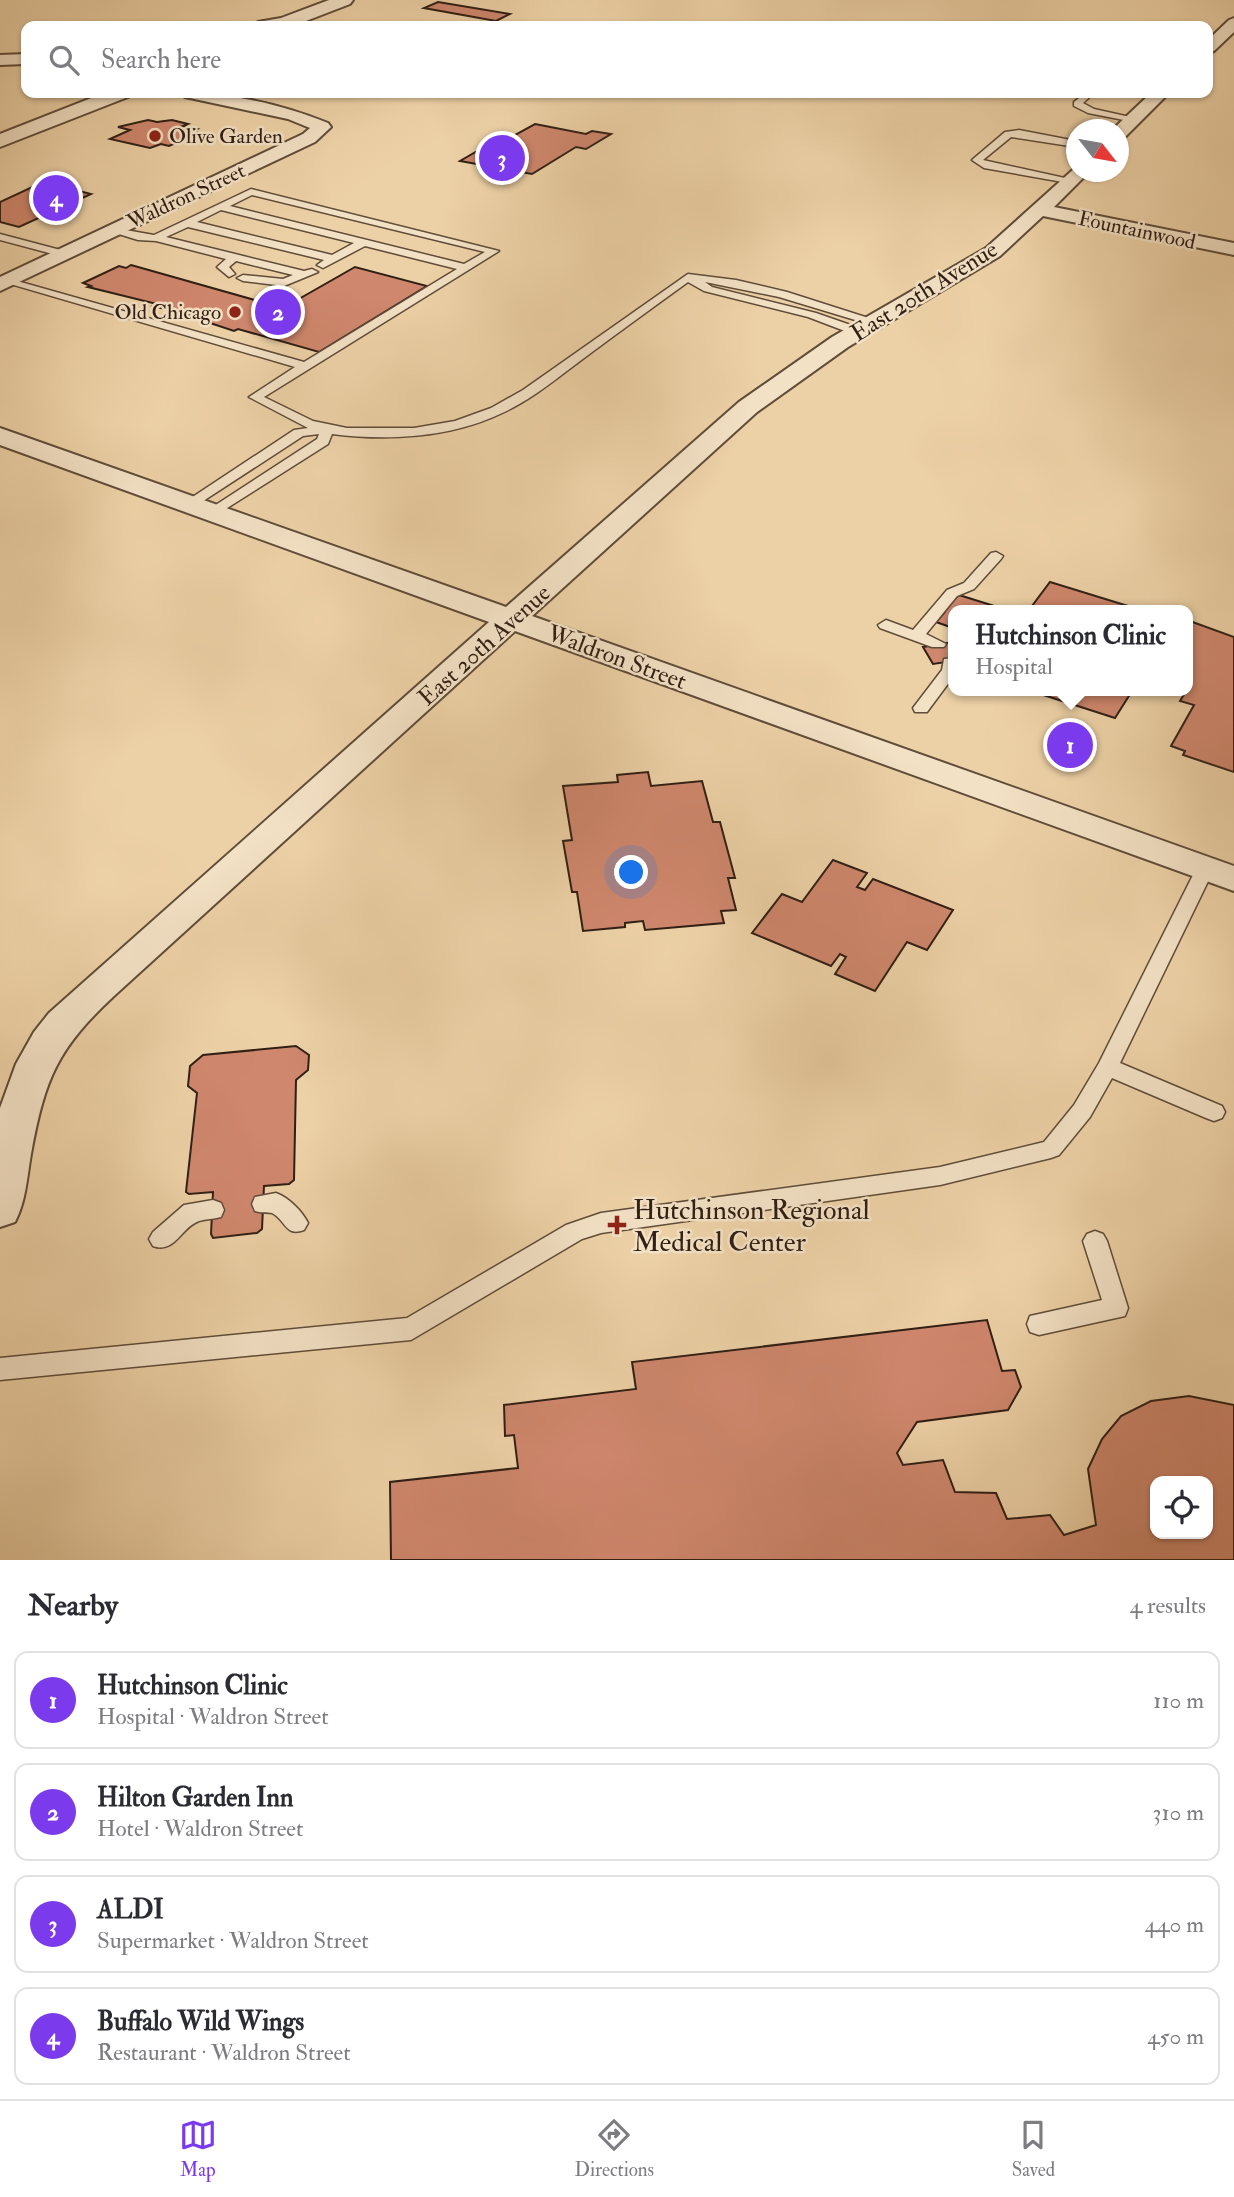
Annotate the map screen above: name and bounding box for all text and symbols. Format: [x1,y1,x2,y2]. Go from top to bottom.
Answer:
search box [21,21,1213,98]
icon: search [45,41,83,79]
text: Search here [101,44,221,76]
north arrow [1066,119,1129,182]
place label: Olive Garden [169,123,283,150]
marker: Olive Garden [147,128,163,144]
pin: 3 [479,132,525,184]
street label: Waldron Street [122,157,250,236]
pin: 4 [33,172,79,224]
street label: Fountainwood [1076,205,1199,256]
street label: East 20th Avenue [845,234,1004,349]
pin: 2 [255,286,301,338]
place label: Old Chicago [115,299,221,326]
marker: Old Chicago [227,304,243,320]
street label: East 20th Avenue [412,578,557,713]
popup [948,605,1193,696]
street label: Waldron Street [542,618,691,697]
text: Hutchinson Clinic [975,620,1166,652]
text: Hospital [975,652,1053,681]
pin: 1 [1047,719,1093,771]
your location [614,855,648,889]
place label: Hutchinson Regional Medical Center [633,1193,870,1260]
marker: Hutchinson Regional Medical Center [607,1215,627,1235]
map controls [1150,1476,1213,1539]
button: locate [1150,1476,1213,1539]
text: Nearby [28,1587,118,1624]
text: 4 results [1130,1591,1206,1620]
text: Hutchinson Clinic [97,1670,288,1702]
text: 1 [49,1686,57,1715]
text: 110 m [1153,1686,1204,1715]
text: Hospital · Waldron Street [97,1702,329,1731]
text: Hilton Garden Inn [97,1782,293,1814]
text: 2 [47,1798,59,1827]
text: 310 m [1153,1798,1204,1827]
text: Hotel · Waldron Street [97,1814,303,1843]
text: ALDI [97,1894,164,1926]
text: 3 [49,1910,57,1939]
text: 440 m [1145,1910,1204,1939]
text: Supermarket · Waldron Street [97,1926,369,1955]
text: Buffalo Wild Wings [97,2006,304,2038]
text: 4 [47,2022,59,2051]
text: 450 m [1147,2022,1204,2051]
text: Restaurant · Waldron Street [97,2038,351,2067]
tab: Map [179,2116,217,2182]
tab: Directions [574,2116,654,2182]
tab: Saved [1012,2116,1055,2182]

